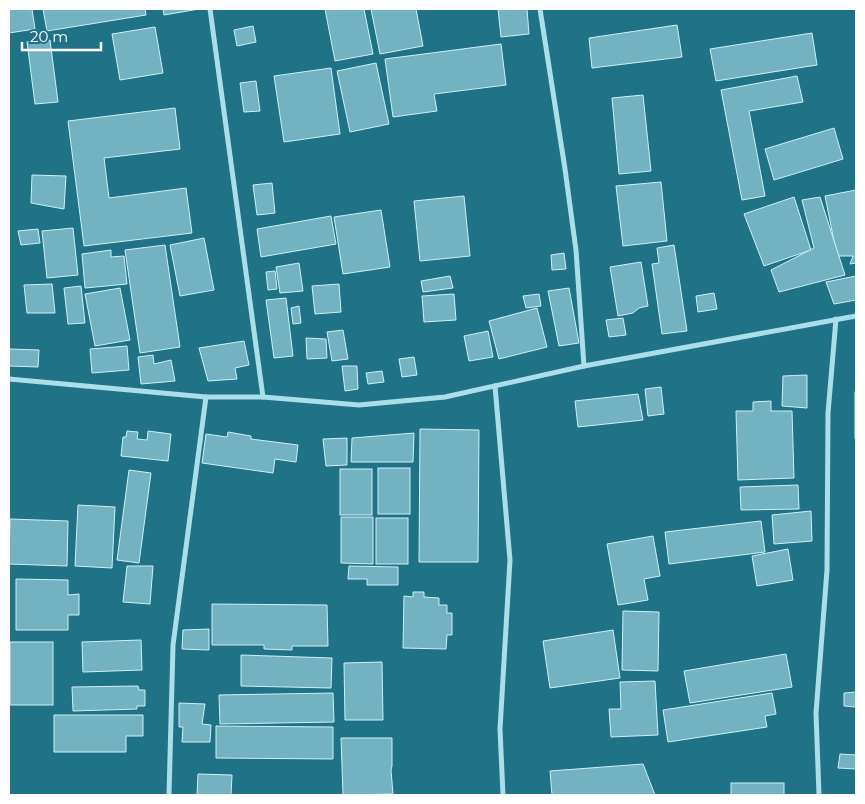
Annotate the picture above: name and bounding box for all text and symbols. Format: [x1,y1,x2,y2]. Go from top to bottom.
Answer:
scale bar [22,20,101,52]
text: 20 m [30,27,68,46]

